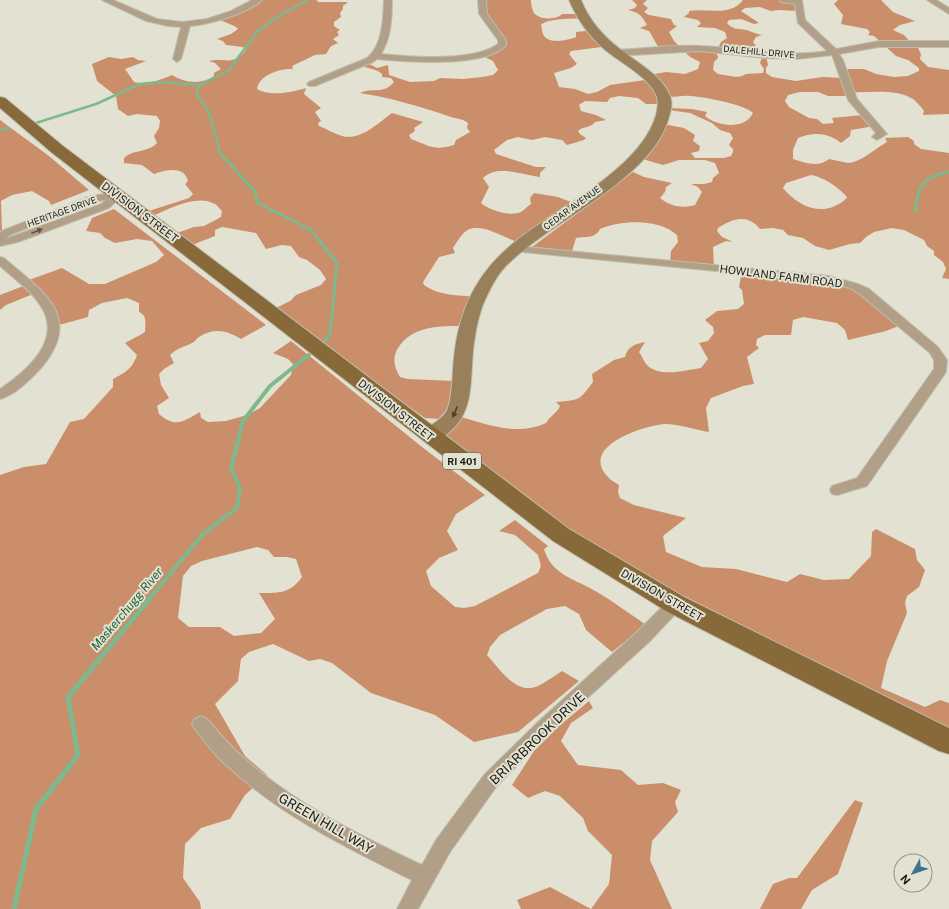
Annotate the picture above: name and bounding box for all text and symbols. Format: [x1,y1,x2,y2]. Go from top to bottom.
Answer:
street label: DALEHILL DRIVE [723,43,796,60]
street label: DIVISION STREET [100,179,181,245]
street label: CEDAR AVENUE [541,183,603,232]
street label: HERITAGE DRIVE [26,194,98,229]
one-way arrow [31,228,43,234]
street label: HOWLAND FARM ROAD [719,263,843,290]
street label: DIVISION STREET [356,377,436,443]
one-way arrow [452,406,458,417]
road number: RI 401 [443,453,481,469]
water label: Maskerchugg River [88,564,166,653]
street label: DIVISION STREET [619,567,705,624]
street label: BRIARBROOK DRIVE [487,689,588,788]
street label: GREEN HILL WAY [276,790,376,857]
north arrow [893,853,933,893]
text: N [898,872,913,887]

